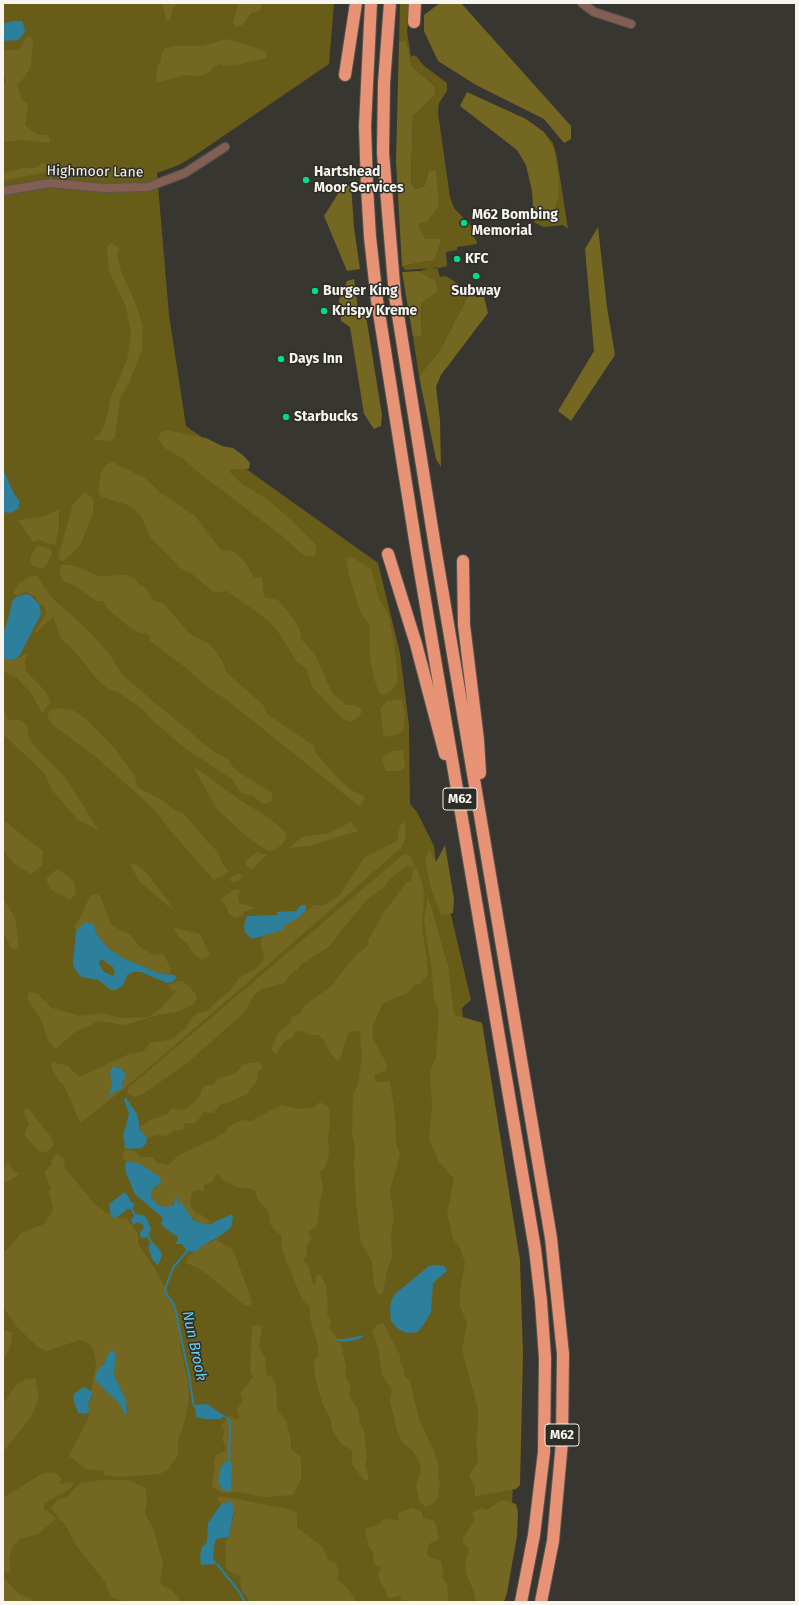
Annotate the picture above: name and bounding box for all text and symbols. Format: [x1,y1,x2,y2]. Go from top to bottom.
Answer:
street label: Highmoor Lane [47,163,143,181]
place label: Hartshead Moor Services [314,164,404,196]
marker: Hartshead Moor Services [301,175,311,185]
place label: M62 Bombing Memorial [472,207,558,240]
marker: M62 Bombing Memorial [459,218,469,228]
place label: KFC [465,251,488,267]
marker: KFC [452,254,462,264]
marker: Subway [471,271,481,281]
place label: Burger King [323,283,398,299]
place label: Subway [451,283,501,299]
marker: Burger King [310,286,320,296]
place label: Krispy Kreme [332,303,417,319]
marker: Krispy Kreme [319,306,329,316]
place label: Days Inn [289,351,343,367]
marker: Days Inn [276,354,286,364]
place label: Starbucks [294,409,358,425]
marker: Starbucks [281,412,291,422]
road number: M62 [443,788,477,810]
water label: Nun Brook [178,1309,210,1383]
road number: M62 [545,1424,579,1446]

